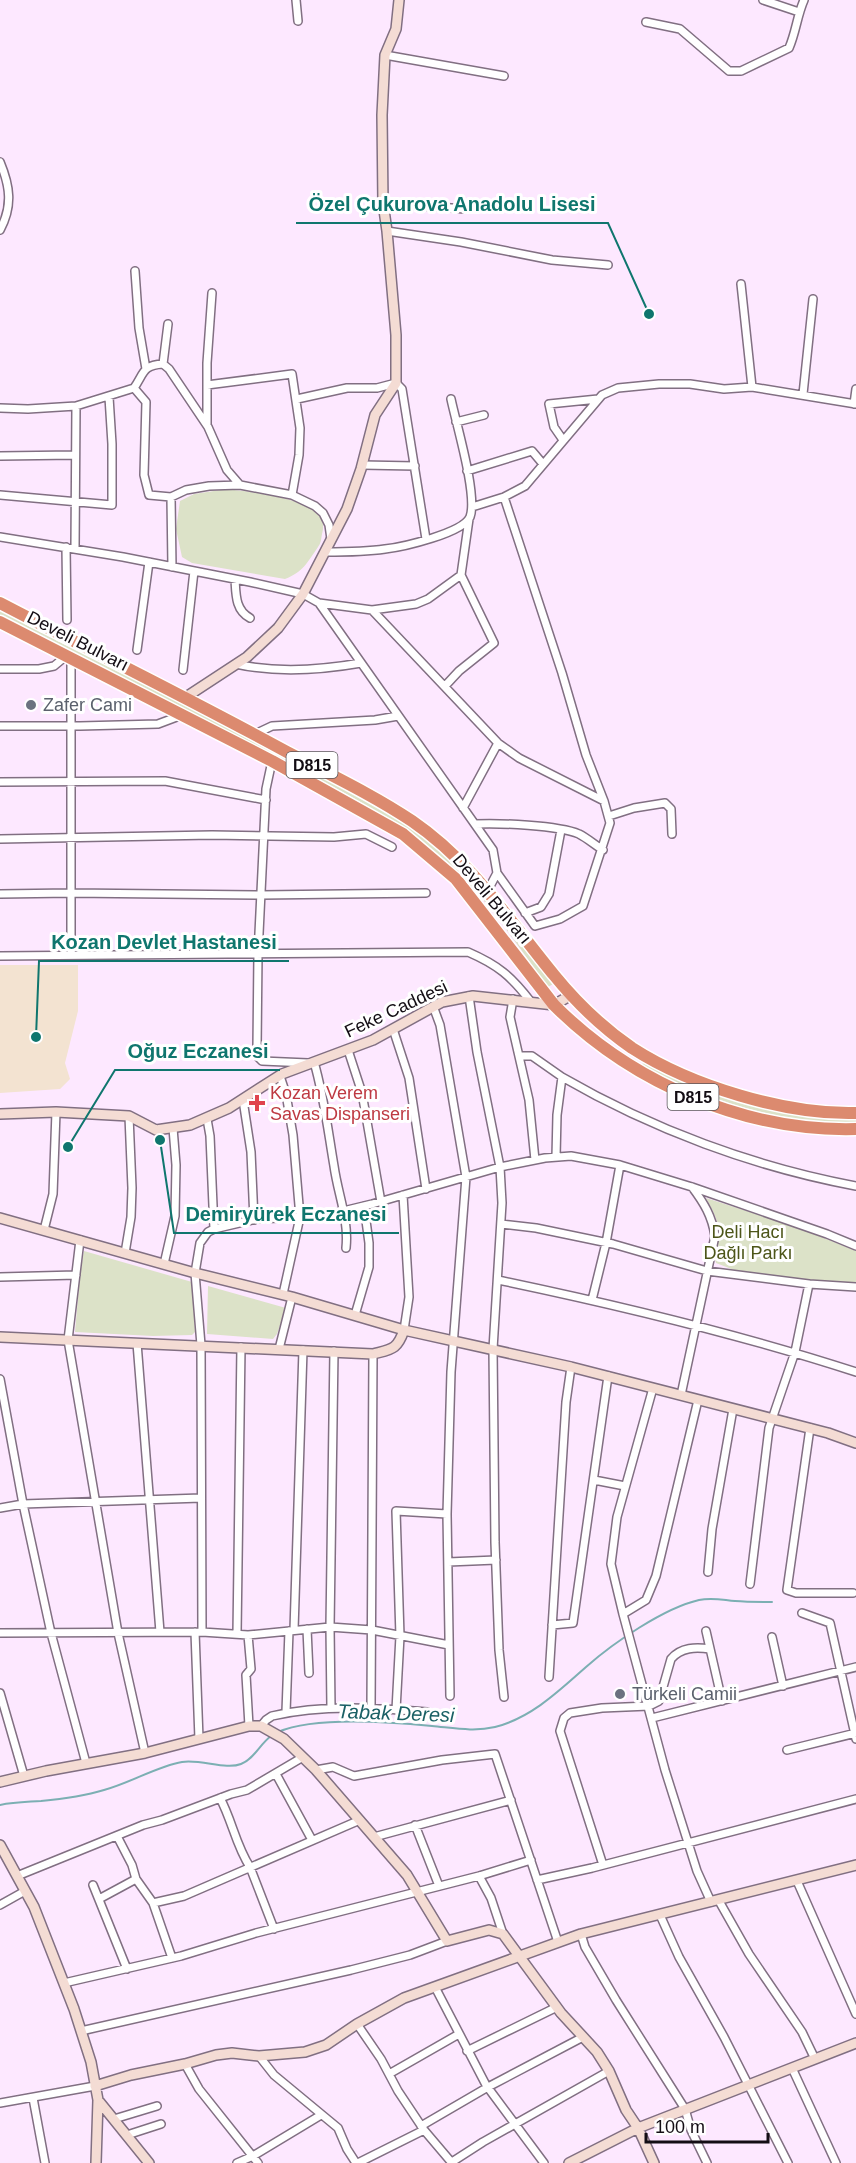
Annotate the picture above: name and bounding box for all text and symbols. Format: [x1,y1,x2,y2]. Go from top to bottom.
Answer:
callout: Özel Çukurova Anadolu Lisesi [296,185,608,223]
text: Özel Çukurova Anadolu Lisesi [308,193,596,215]
street label: Develi Bulvarı [24,607,132,675]
place label: Zafer Cami [43,695,132,715]
marker: Zafer Cami [24,698,38,712]
road number: D815 [286,752,338,778]
street label: Develi Bulvarı [449,850,535,948]
callout: Kozan Devlet Hastanesi [39,923,289,961]
text: Kozan Devlet Hastanesi [51,931,277,953]
street label: Feke Caddesi [341,976,451,1042]
callout: Oğuz Eczanesi [115,1032,280,1070]
text: Oğuz Eczanesi [127,1040,269,1062]
place label: Kozan Verem Savas Dispanseri [270,1083,410,1124]
road number: D815 [668,1084,718,1110]
marker: Kozan Verem Savas Dispanseri [248,1094,266,1112]
callout: Demiryürek Eczanesi [174,1195,399,1233]
text: Demiryürek Eczanesi [185,1203,387,1225]
park label: Deli Hacı Dağlı Parkı [703,1222,793,1263]
place label: Türkeli Camii [632,1684,737,1704]
marker: Türkeli Camii [613,1687,627,1701]
water label: Tabak Deresi [337,1700,455,1726]
scale bar [646,2106,768,2144]
text: 100 m [655,2117,705,2137]

